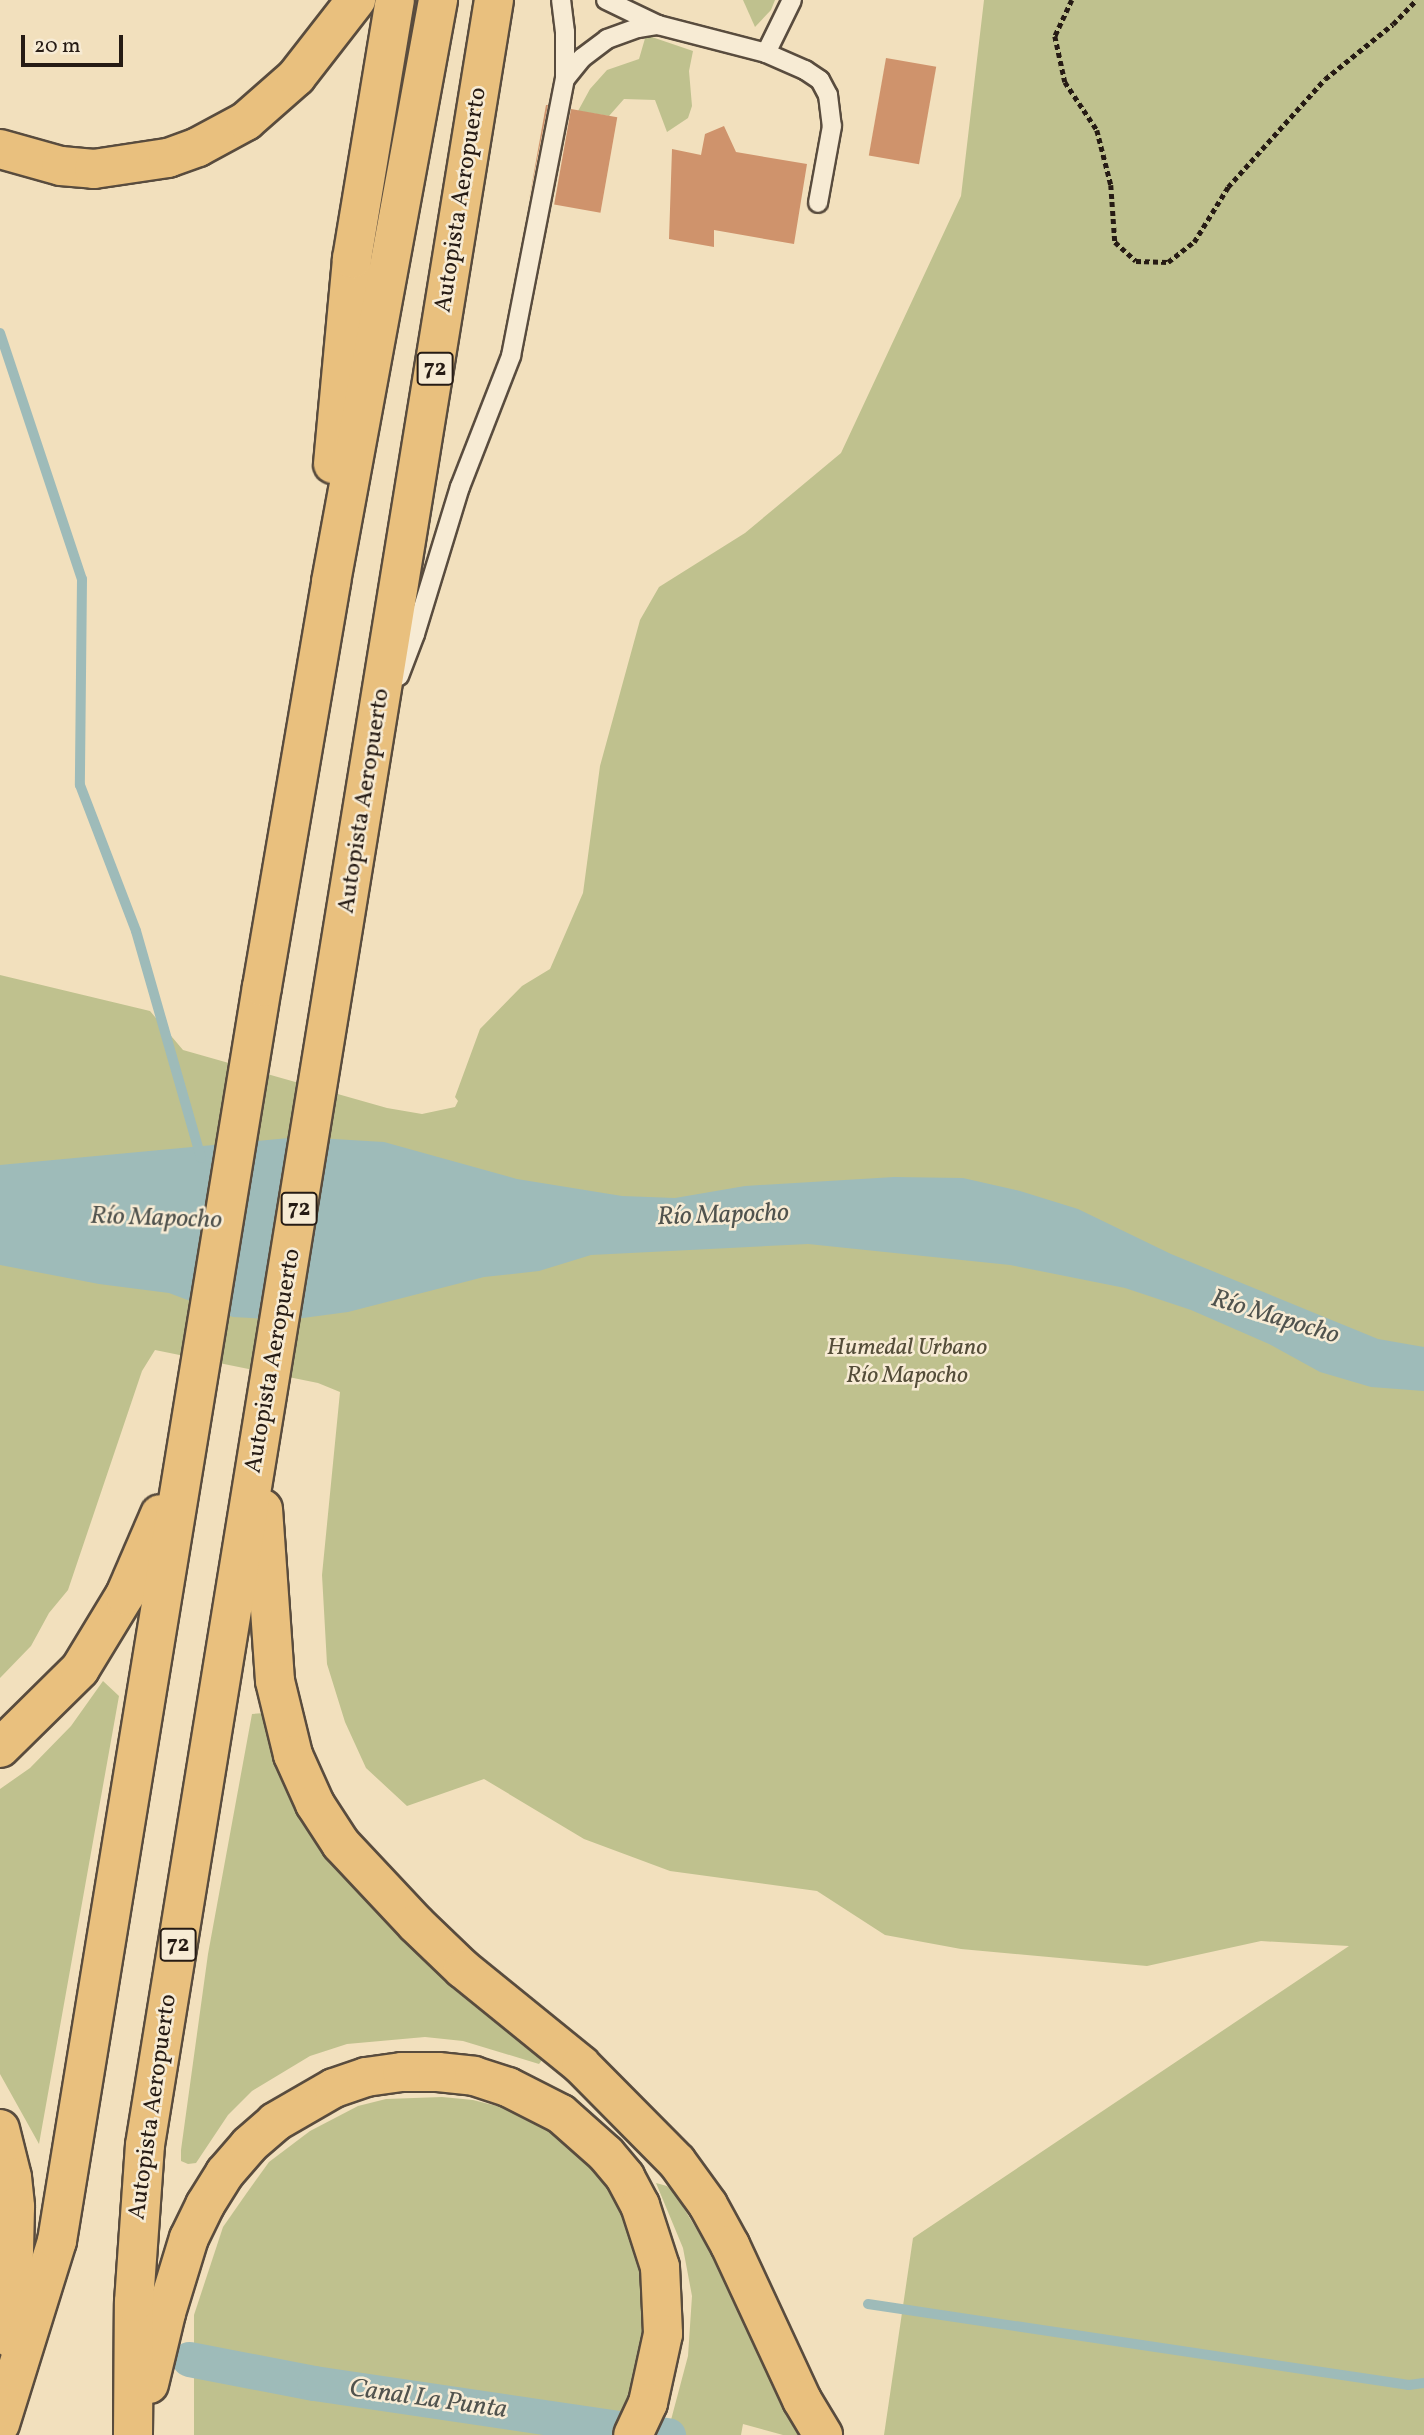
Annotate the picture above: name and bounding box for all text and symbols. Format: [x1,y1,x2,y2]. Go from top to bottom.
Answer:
scale bar [24,21,126,65]
text: 20 m [34,32,80,61]
street label: Autopista Aeropuerto [430,85,494,315]
road number: 72 [416,350,454,388]
street label: Autopista Aeropuerto [333,686,397,916]
road number: 72 [280,1190,318,1228]
water label: Río Mapocho [657,1198,789,1234]
water label: Río Mapocho [90,1201,222,1237]
street label: Autopista Aeropuerto [240,1246,308,1476]
water label: Río Mapocho [1207,1284,1343,1352]
park label: Humedal Urbano Río Mapocho [827,1335,987,1391]
road number: 72 [159,1926,197,1964]
street label: Autopista Aeropuerto [124,1992,184,2222]
water label: Canal La Punta [347,2373,509,2427]

